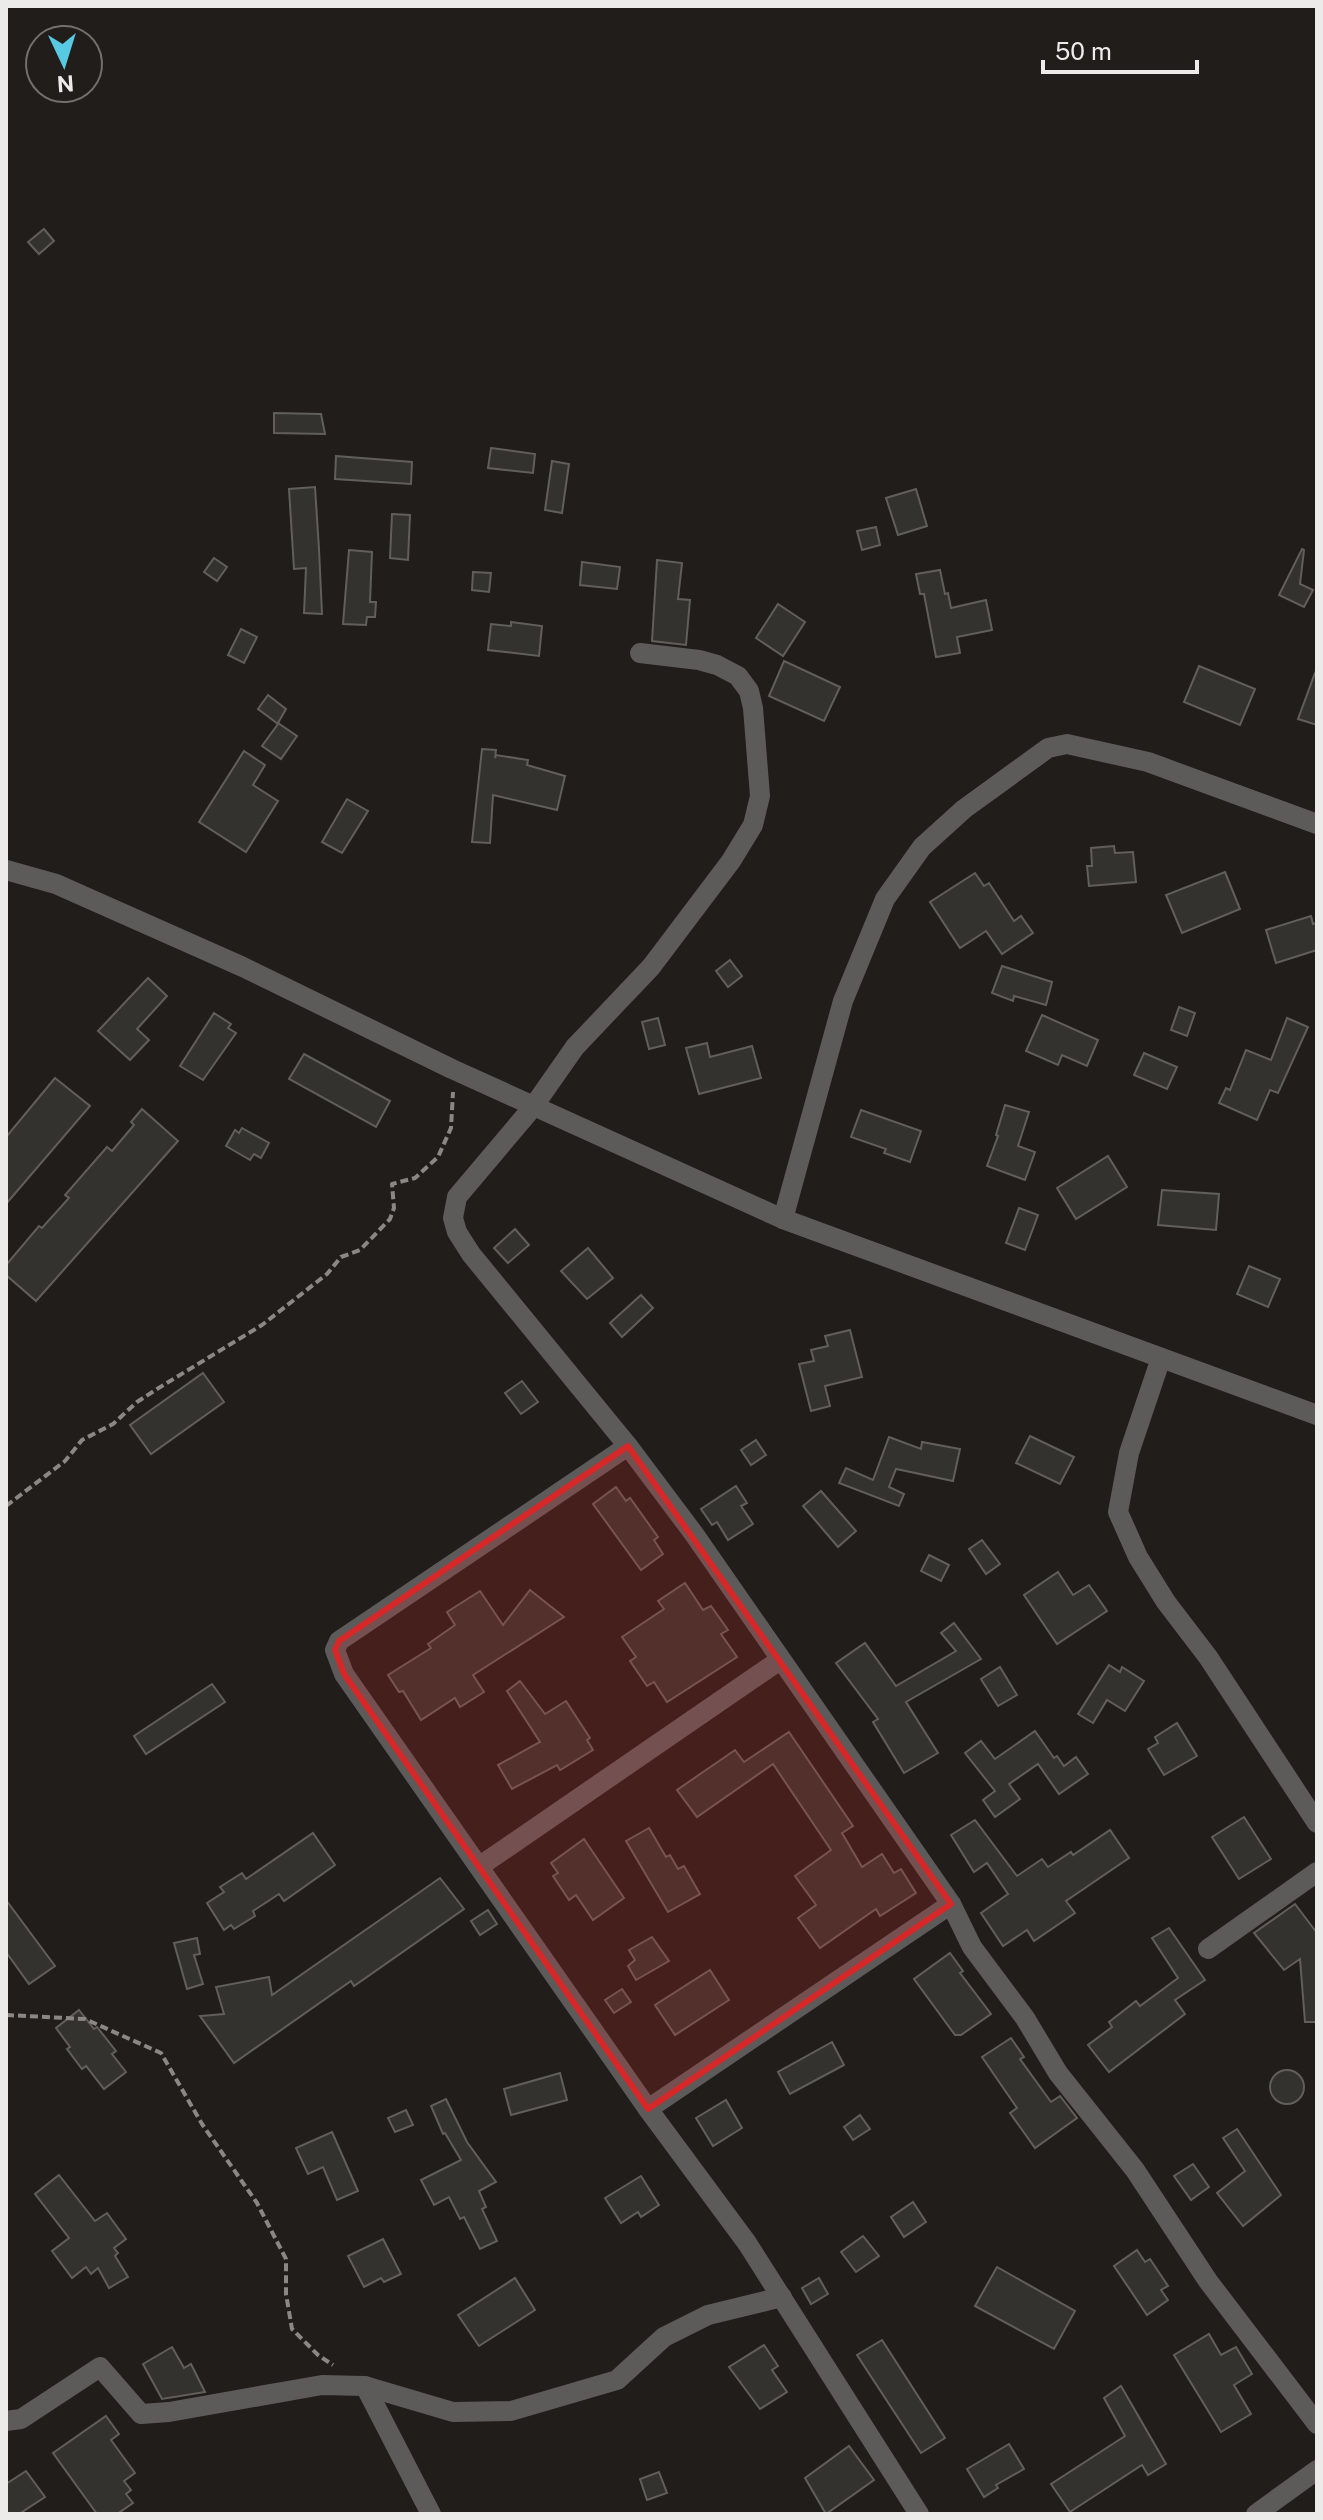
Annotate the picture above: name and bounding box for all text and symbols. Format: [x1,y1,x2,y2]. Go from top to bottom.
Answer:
north arrow [24,24,104,104]
scale bar [1043,24,1197,74]
text: 50 m [1055,37,1112,65]
text: N [56,70,75,98]

